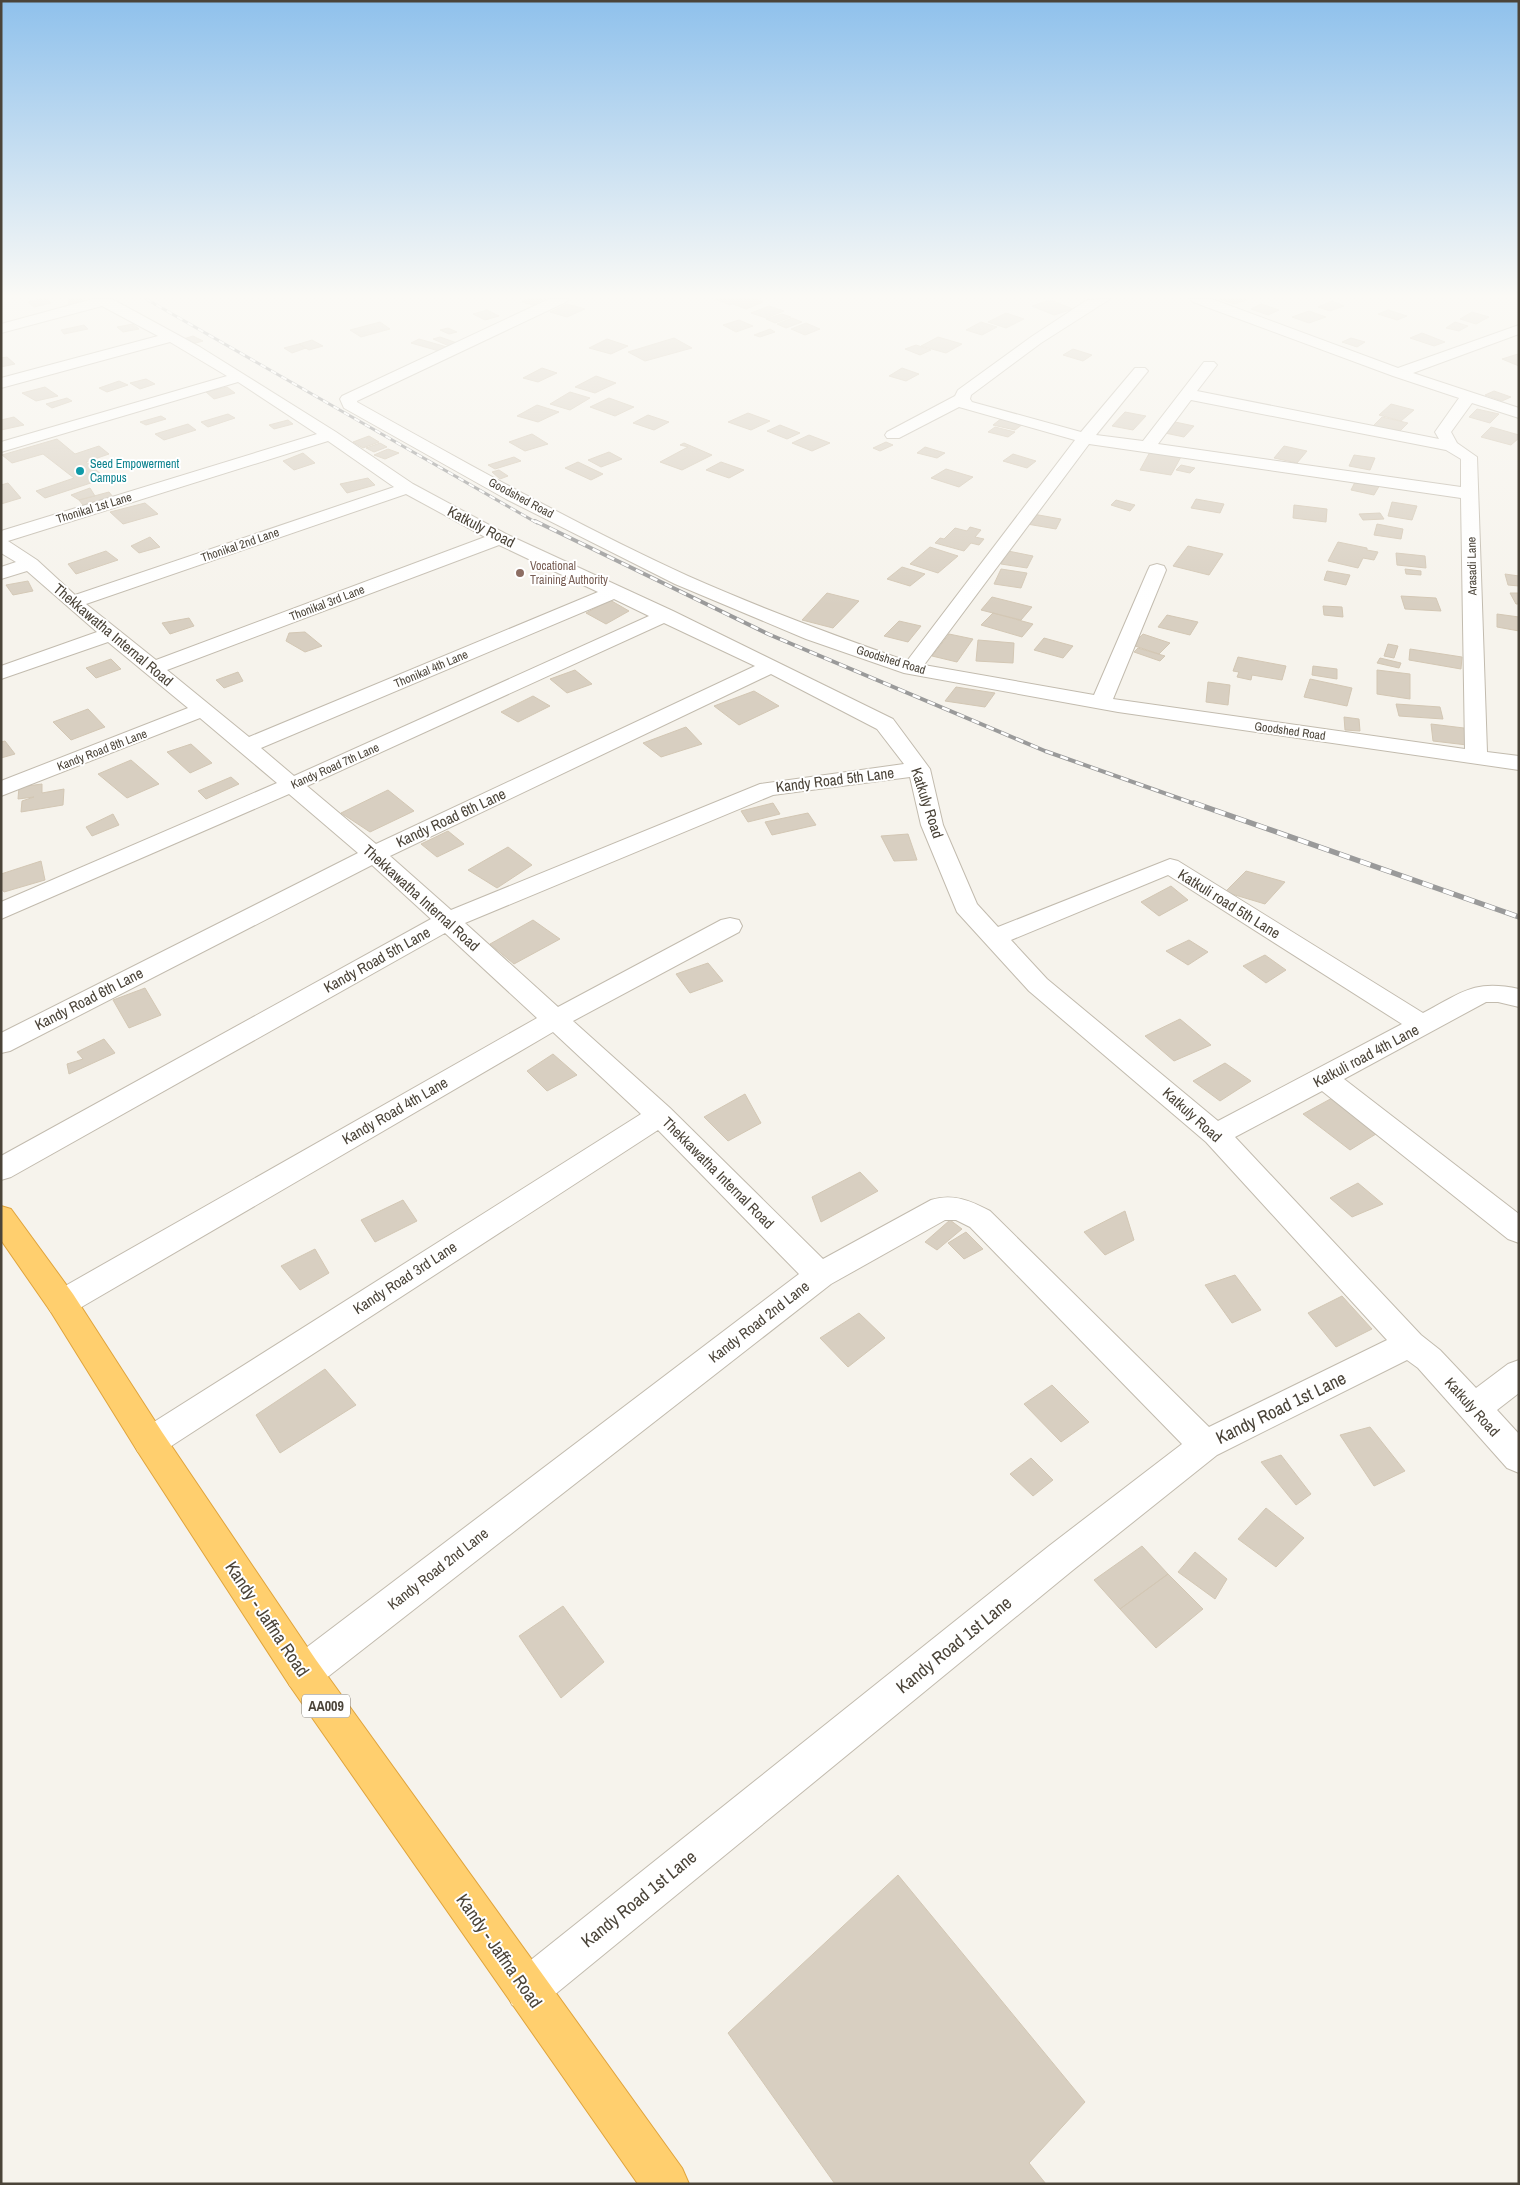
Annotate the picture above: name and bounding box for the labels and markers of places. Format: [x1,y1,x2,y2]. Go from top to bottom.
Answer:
place label: Seed Empowerment Campus [90,456,179,486]
marker: Seed Empowerment Campus [74,465,86,477]
place label: Vocational Training Authority [530,558,608,588]
marker: Vocational Training Authority [514,567,526,579]

